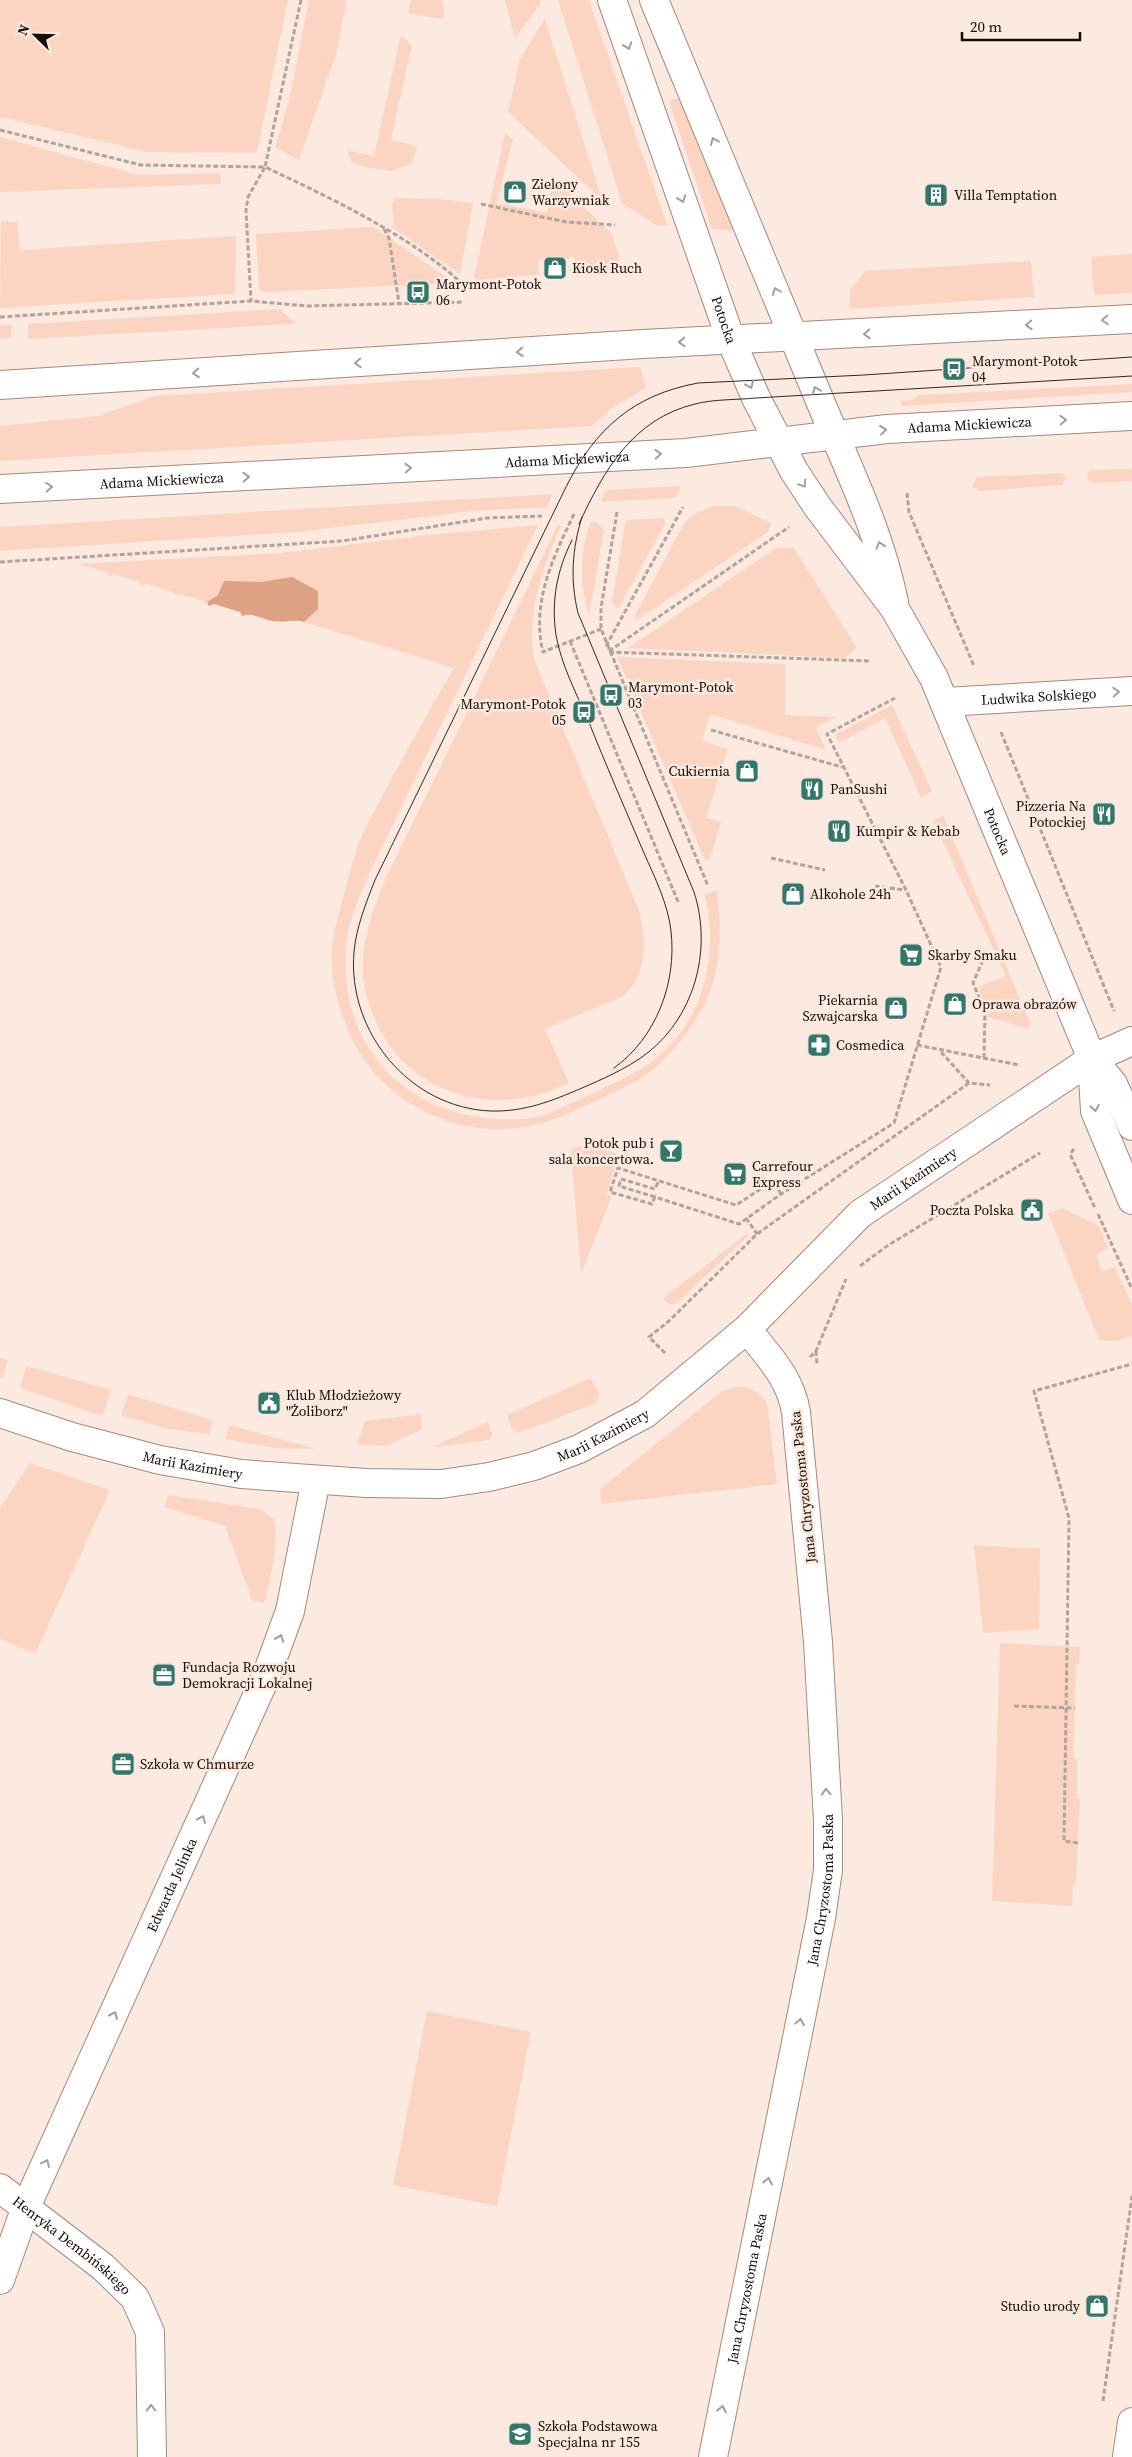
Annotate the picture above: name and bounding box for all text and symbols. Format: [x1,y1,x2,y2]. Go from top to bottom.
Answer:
north arrow [10,10,60,60]
scale bar [962,10,1080,42]
text: 20 m [970,16,1002,37]
text: N [12,21,34,39]
one-way arrow [622,41,632,50]
one-way arrow [710,137,720,146]
place label: Zielony Warzywniak [532,174,610,210]
shop icon: Zielony Warzywniak [502,179,528,205]
building icon: Villa Temptation [923,182,949,208]
place label: Villa Temptation [954,185,1058,205]
one-way arrow [676,194,686,203]
shop icon: Kiosk Ruch [542,255,568,281]
place label: Kiosk Ruch [572,258,642,278]
place label: Marymont-Potok 06 [436,274,542,310]
bus stop icon: Marymont-Potok 06 [405,279,431,305]
one-way arrow [772,287,782,296]
street label: Potocka [706,293,742,347]
one-way arrow [1101,315,1109,326]
one-way arrow [1025,319,1033,330]
one-way arrow [863,328,871,339]
one-way arrow [678,337,686,348]
one-way arrow [516,347,524,358]
place label: Marymont-Potok 04 [972,351,1078,387]
bus stop icon: Marymont-Potok 04 [941,356,967,382]
one-way arrow [354,357,362,368]
one-way arrow [191,367,199,378]
one-way arrow [744,380,755,389]
one-way arrow [812,387,822,395]
street label: Adama Mickiewicza [907,411,1033,438]
one-way arrow [1059,414,1067,425]
one-way arrow [879,425,887,436]
street label: Adama Mickiewicza [504,446,631,472]
one-way arrow [654,449,662,460]
one-way arrow [404,463,412,474]
street label: Adama Mickiewicza [99,467,225,494]
one-way arrow [242,471,250,482]
one-way arrow [797,478,806,488]
one-way arrow [45,481,53,492]
one-way arrow [876,541,886,550]
place label: Marymont-Potok 03 [628,677,734,713]
bus stop icon: Marymont-Potok 03 [598,682,624,708]
street label: Ludwika Solskiego [981,683,1097,710]
one-way arrow [1113,686,1121,697]
place label: Marymont-Potok 05 [460,694,566,730]
bus stop icon: Marymont-Potok 05 [571,699,597,725]
shop icon: Cukiernia [734,758,760,784]
place label: Cukiernia [668,761,731,781]
restaurant icon: PanSushi [799,776,825,802]
place label: PanSushi [830,779,888,799]
place label: Pizzeria Na Potockiej [1016,796,1087,832]
restaurant icon: Pizzeria Na Potockiej [1091,801,1117,827]
street label: Potocka [979,805,1017,859]
restaurant icon: Kumpir & Kebab [826,818,852,844]
place label: Kumpir & Kebab [856,821,960,841]
shop icon: Alkohole 24h [780,881,806,907]
place label: Alkohole 24h [810,884,891,904]
supermarket icon: Skarby Smaku [898,942,924,968]
place label: Skarby Smaku [928,945,1017,965]
place label: Piekarnia Szwajcarska [803,990,879,1026]
shop icon: Oprawa obrazów [942,991,968,1017]
place label: Oprawa obrazów [972,994,1077,1014]
shop icon: Piekarnia Szwajcarska [883,995,909,1021]
pharmacy icon: Cosmedica [806,1032,832,1058]
place label: Cosmedica [836,1035,905,1055]
one-way arrow [1090,1103,1100,1112]
place label: Potok pub i sala koncertowa. [549,1133,654,1169]
bar icon: Potok pub i sala koncertowa. [658,1138,684,1164]
street label: Marii Kazimiery [866,1142,961,1215]
place label: Carrefour Express [752,1156,813,1192]
supermarket icon: Carrefour Express [722,1161,748,1187]
public building icon: Poczta Polska [1019,1197,1045,1223]
place label: Poczta Polska [930,1200,1015,1220]
place label: Klub Młodzieżowy "Żoliborz" [286,1385,402,1421]
public building icon: Klub Młodzieżowy "Żoliborz" [256,1390,282,1416]
street label: Marii Kazimiery [554,1403,654,1466]
street label: Jana Chryzostoma Paska [785,1409,821,1565]
street label: Marii Kazimiery [141,1446,245,1484]
one-way arrow [274,1634,284,1642]
place label: Fundacja Rozwoju Demokracji Lokalnej [182,1657,312,1693]
office icon: Fundacja Rozwoju Demokracji Lokalnej [151,1662,177,1688]
office icon: Szkoła w Chmurze [110,1751,136,1777]
place label: Szkoła w Chmurze [140,1754,254,1774]
one-way arrow [821,1788,832,1796]
street label: Jana Chryzostoma Paska [802,1812,838,1968]
one-way arrow [196,1815,207,1824]
street label: Edwarda Jelinka [142,1834,202,1935]
one-way arrow [108,2011,118,2020]
one-way arrow [794,2017,805,2026]
one-way arrow [40,2159,51,2168]
one-way arrow [762,2177,773,2186]
street label: Henryka Dembińskiego [8,2191,136,2299]
street label: Jana Chryzostoma Paska [722,2211,772,2366]
shop icon: Studio urody [1084,2293,1110,2319]
place label: Studio urody [1001,2296,1081,2316]
one-way arrow [146,2404,156,2412]
one-way arrow [717,2405,727,2414]
place label: Szkoła Podstawowa Specjalna nr 155 [538,2416,659,2452]
school or university icon: Szkoła Podstawowa Specjalna nr 155 [507,2421,533,2447]

